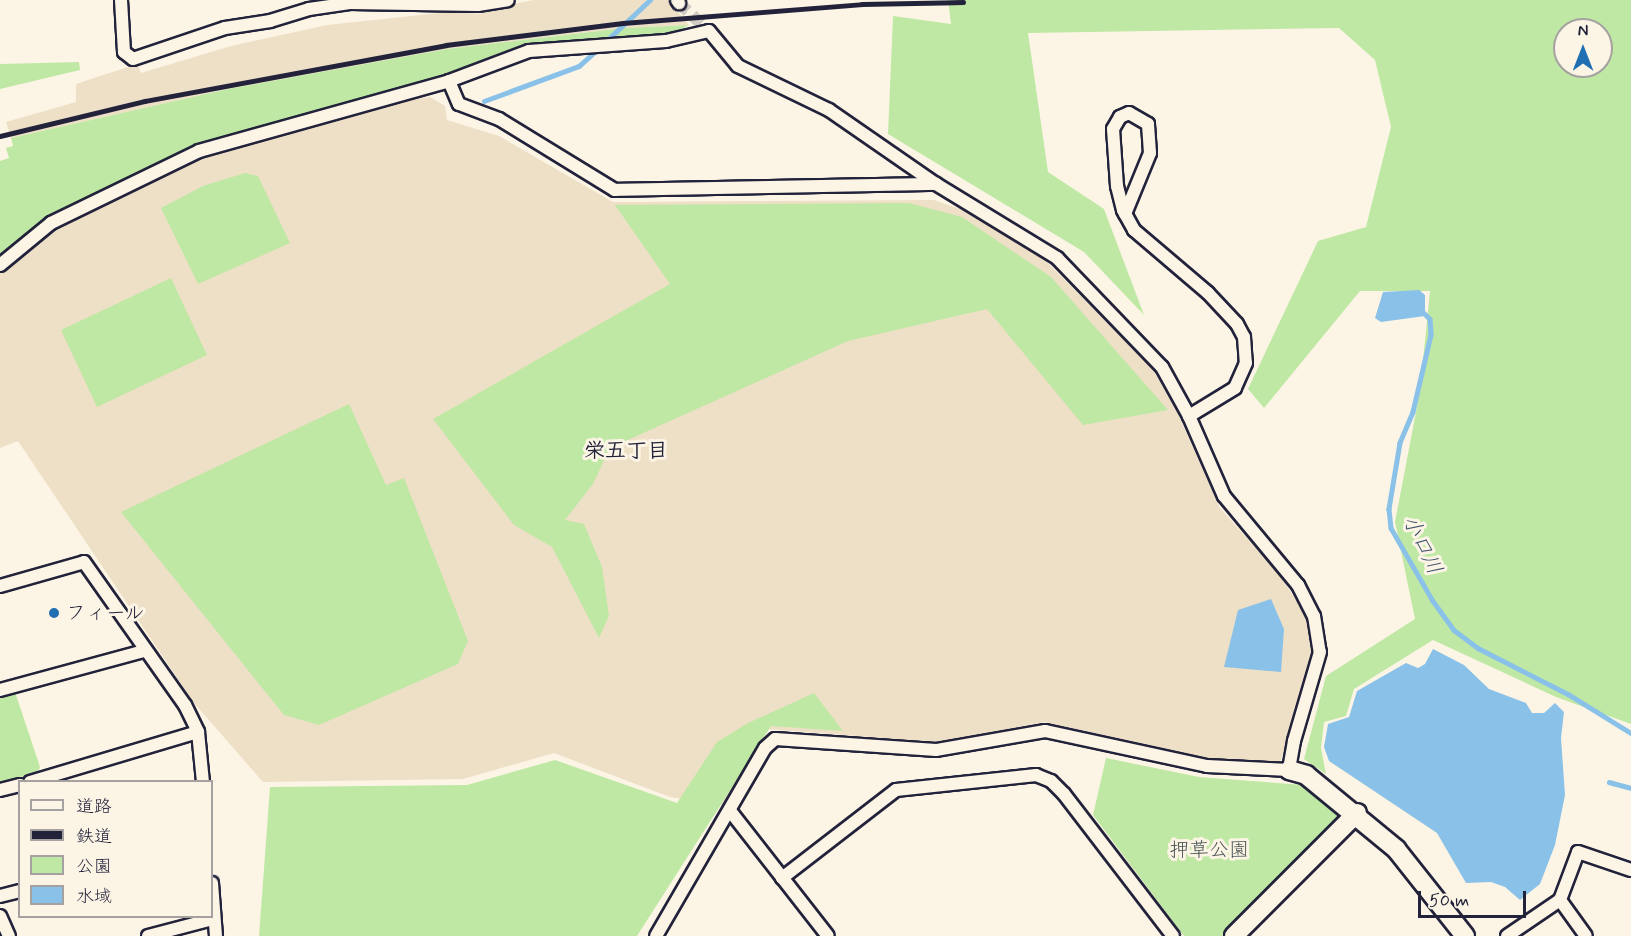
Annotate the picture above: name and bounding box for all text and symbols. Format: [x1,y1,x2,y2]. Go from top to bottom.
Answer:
north arrow [1553,18,1613,78]
text: N [1578,21,1588,42]
district label: 栄五丁目 [584,438,668,464]
water label: 小口川 [1397,511,1447,579]
place label: フィール [66,601,146,625]
marker: フィール [47,606,61,620]
legend [18,780,213,918]
text: 道路 [76,795,112,819]
text: 鉄道 [76,825,112,849]
park label: 押草公園 [1169,838,1249,862]
text: 公園 [76,855,112,879]
scale bar [1421,879,1529,917]
text: 水域 [76,885,112,909]
text: 50 m [1429,889,1469,913]

